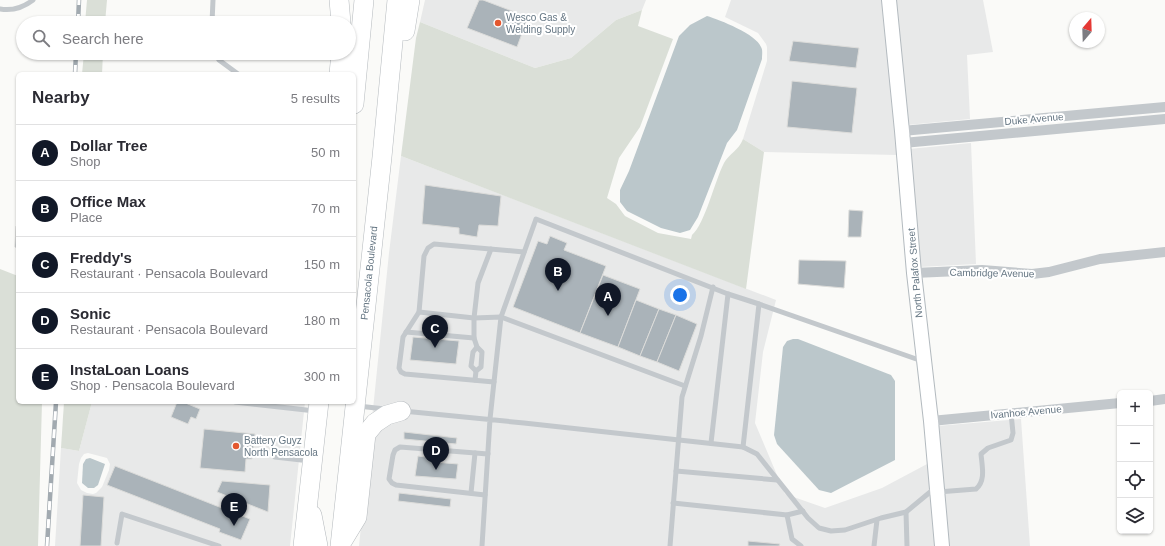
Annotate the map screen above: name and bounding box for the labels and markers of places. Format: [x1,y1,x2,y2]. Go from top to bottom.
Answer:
place label: Wesco Gas & Welding Supply [506,12,575,35]
marker: Wesco Gas & Welding Supply [493,18,503,28]
pin: B [545,258,571,291]
pin: A [595,283,621,316]
pin: C [422,315,448,348]
place label: Battery Guyz North Pensacola [244,435,318,458]
pin: D [423,437,449,470]
marker: Battery Guyz North Pensacola [231,441,241,451]
pin: E [221,493,247,526]

